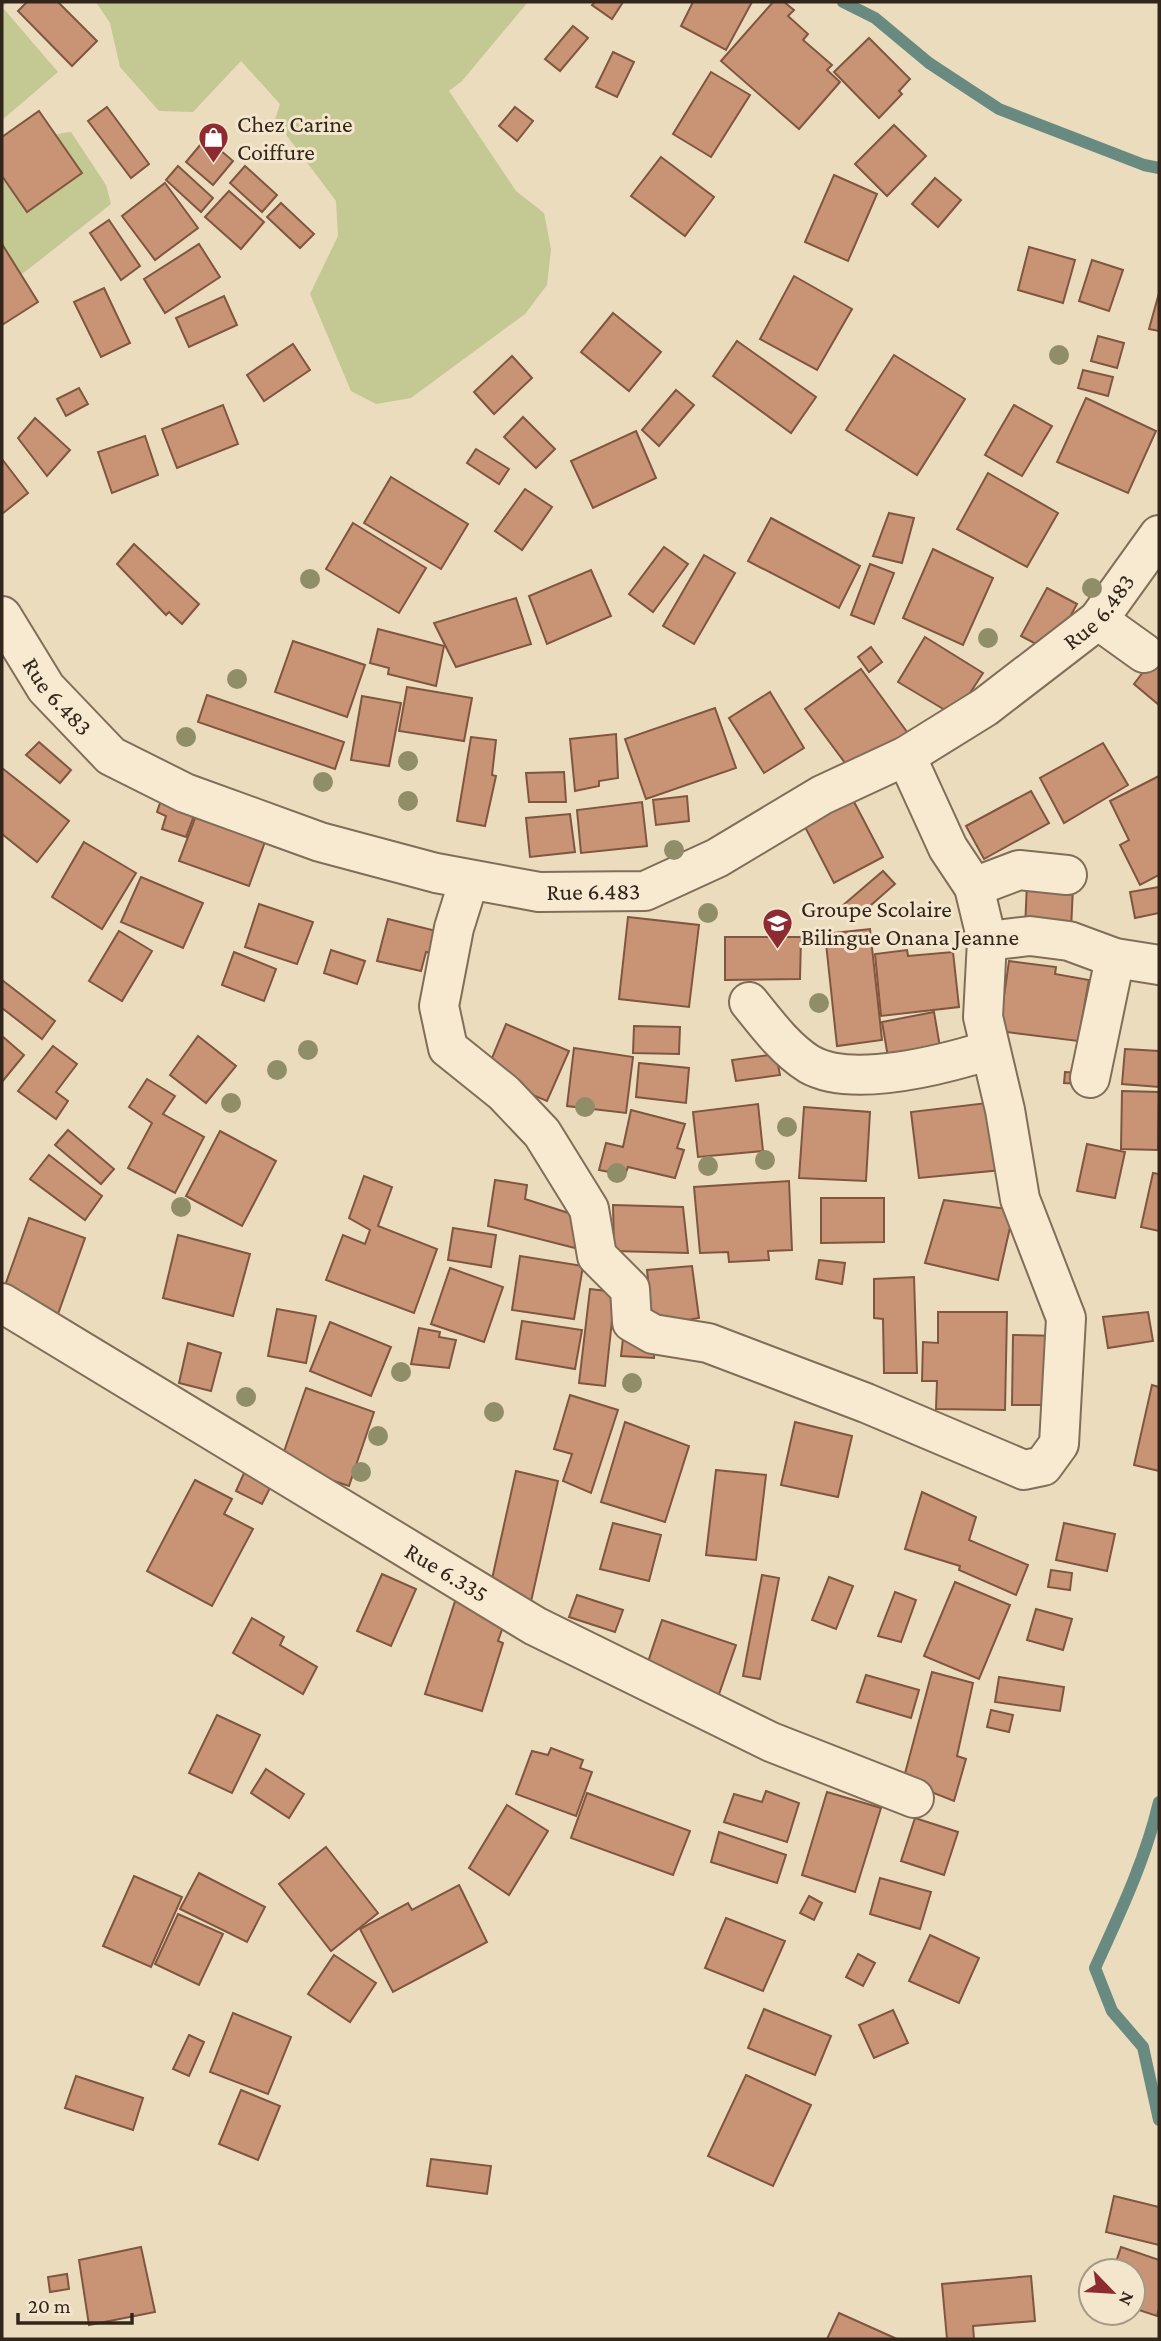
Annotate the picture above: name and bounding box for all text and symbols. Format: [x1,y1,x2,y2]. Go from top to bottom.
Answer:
place label: Chez Carine Coiffure [237,110,353,165]
shop icon: Chez Carine Coiffure [197,121,231,165]
street label: Rue 6.483 [1058,568,1140,655]
street label: Rue 6.483 [18,652,98,741]
street label: Rue 6.483 [546,877,640,905]
place label: Groupe Scolaire Bilingue Onana Jeanne [801,895,1019,950]
school or university icon: Groupe Scolaire Bilingue Onana Jeanne [761,906,795,950]
street label: Rue 6.335 [401,1537,493,1608]
north arrow [1077,2257,1147,2327]
scale bar [18,2282,131,2326]
text: N [1115,2289,1139,2309]
text: 20 m [28,2294,71,2318]

